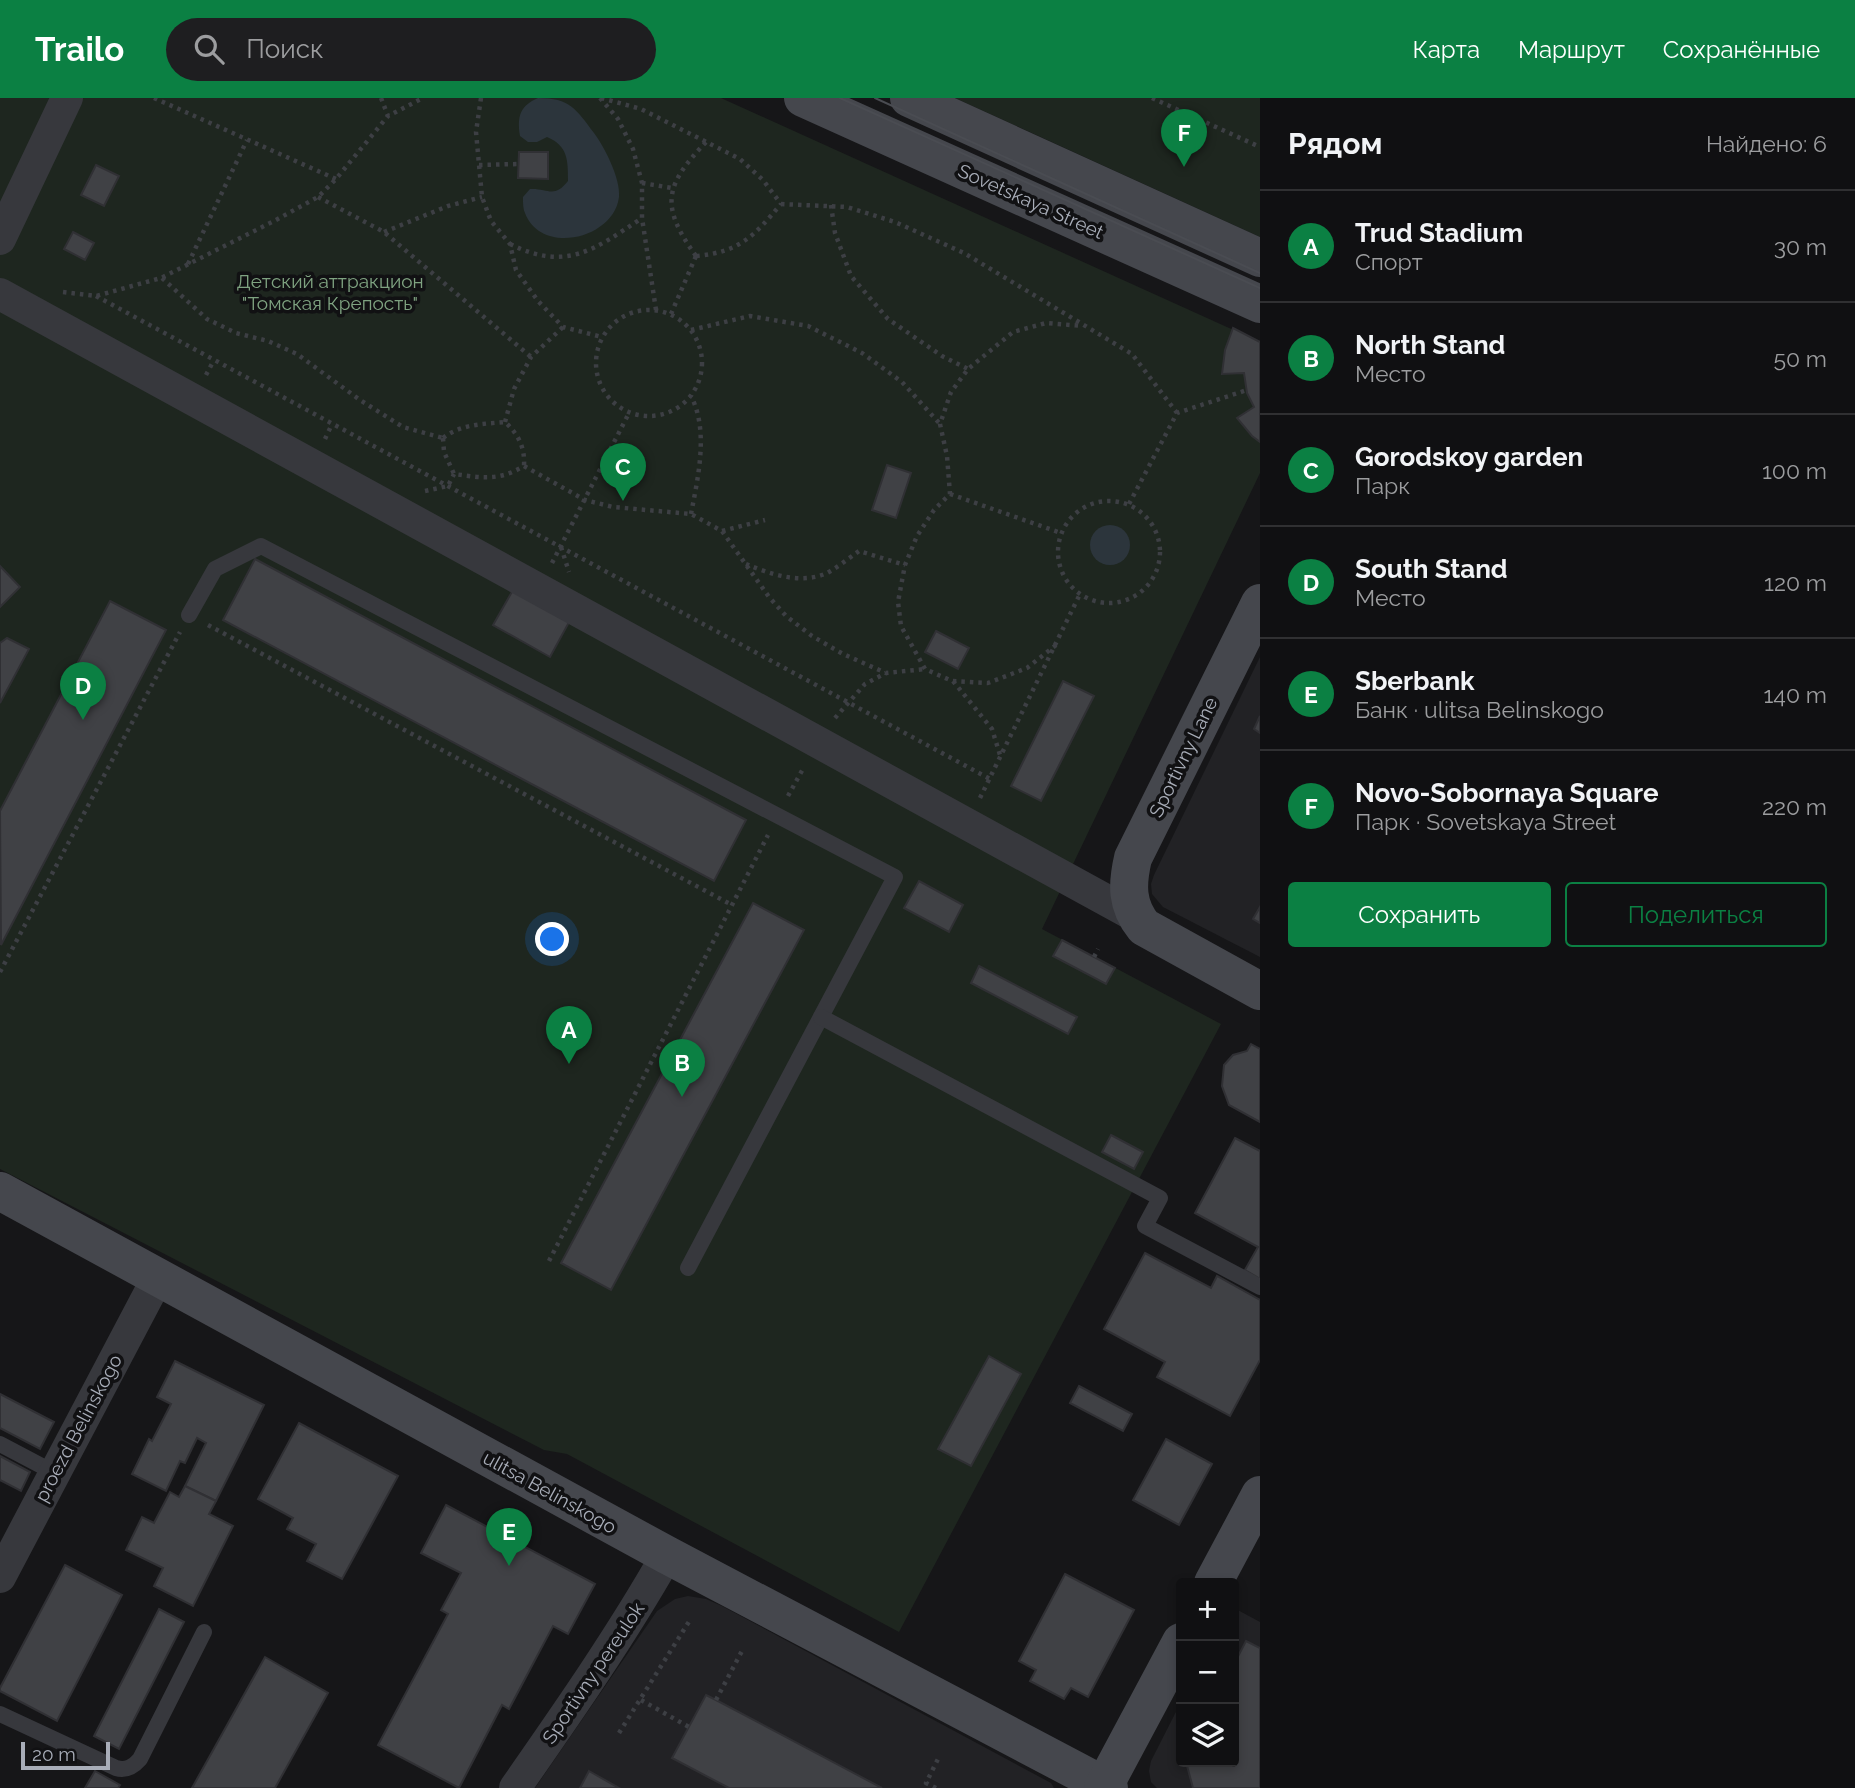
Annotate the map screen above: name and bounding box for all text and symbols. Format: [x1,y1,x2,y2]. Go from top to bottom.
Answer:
search box [166,18,656,81]
text: Trailo [35,30,124,69]
icon: search [190,30,228,68]
text: Поиск [246,34,324,64]
text: Карта [1412,35,1480,64]
text: Маршрут [1518,35,1625,64]
text: Сохранённые [1663,35,1820,64]
pin: F [1161,109,1207,167]
text: Рядом [1288,126,1382,161]
text: Найдено: 6 [1706,130,1827,157]
street label: Sovetskaya Street [955,159,1108,243]
text: Trud Stadium [1355,218,1523,248]
text: A [1303,233,1319,260]
text: 30 m [1774,233,1827,260]
text: Спорт [1355,248,1423,275]
park label: Детский аттракцион "Томская Крепость" [236,270,424,314]
text: North Stand [1355,330,1505,360]
text: B [1303,345,1319,372]
text: 50 m [1773,345,1827,372]
text: Место [1355,360,1426,387]
text: Gorodskoy garden [1355,442,1583,472]
pin: C [600,443,646,501]
text: C [1303,457,1319,484]
text: 100 m [1762,457,1827,484]
text: Парк [1355,472,1410,499]
text: South Stand [1355,554,1508,584]
text: D [1303,569,1319,596]
text: 120 m [1764,569,1827,596]
text: Место [1355,584,1426,611]
pin: D [60,662,106,720]
text: Sberbank [1355,666,1475,696]
text: E [1304,681,1318,708]
text: 140 m [1764,681,1827,708]
street label: Sportivny Lane [1144,693,1222,821]
text: Банк · ulitsa Belinskogo [1355,696,1604,723]
text: Novo-Sobornaya Square [1355,778,1658,808]
text: F [1304,793,1318,820]
text: 220 m [1762,793,1827,820]
text: Парк · Sovetskaya Street [1355,808,1616,835]
button: Сохранить [1288,882,1551,947]
button: Поделиться [1565,882,1827,947]
your location [535,922,569,956]
pin: A [546,1006,592,1064]
pin: B [659,1039,705,1097]
street label: proezd Belinskogo [30,1351,126,1505]
street label: ulitsa Belinskogo [480,1446,620,1538]
pin: E [486,1508,532,1566]
map controls [1176,1578,1239,1767]
button: + [1176,1578,1239,1641]
street label: Sportivny pereulok [538,1598,648,1748]
button: − [1176,1641,1239,1704]
button: layers [1176,1704,1239,1767]
scale bar [21,1739,110,1771]
text: 20 m [32,1743,76,1765]

